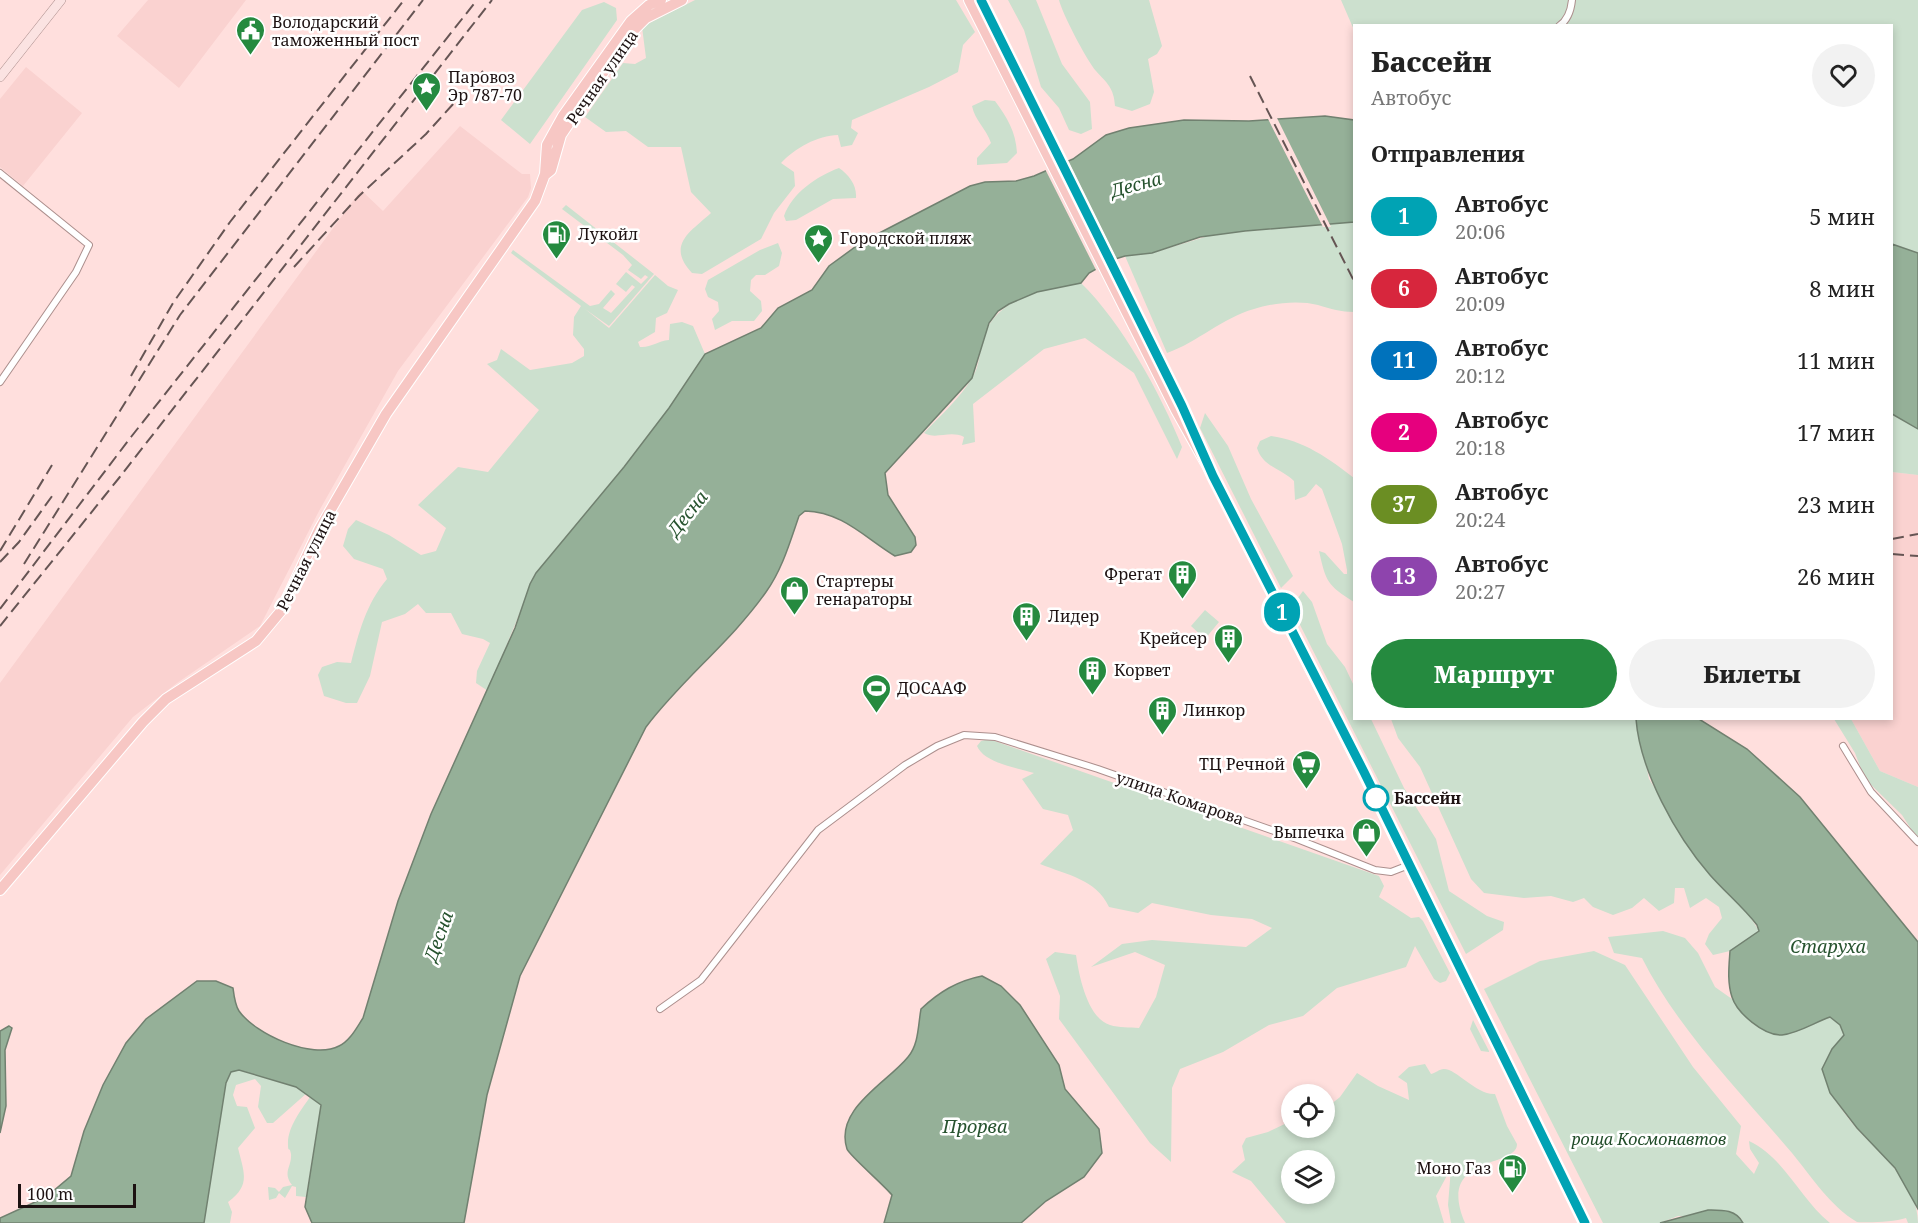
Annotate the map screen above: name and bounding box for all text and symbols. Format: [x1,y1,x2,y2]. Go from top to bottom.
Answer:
place label: Володарский таможенный пост [272,11,420,51]
public building icon: Володарский таможенный пост [235,15,267,57]
street label: Речная улица [561,25,643,129]
text: Бассейн [1371,42,1491,80]
button: heart [1812,44,1875,107]
place label: Паровоз Эр 787-70 [448,66,522,106]
place icon: Паровоз Эр 787-70 [411,70,443,112]
text: Автобус [1371,84,1451,111]
text: Отправления [1371,138,1525,168]
water label: Десна [1106,166,1164,203]
text: Автобус [1455,188,1548,218]
text: 5 мин [1809,201,1875,231]
text: 1 [1398,202,1410,230]
fuel station icon: Лукойл [541,218,573,260]
text: 20:06 [1455,218,1505,245]
place icon: Городской пляж [803,222,835,264]
place label: Лукойл [578,223,638,245]
place label: Городской пляж [840,227,972,249]
text: Автобус [1455,260,1548,290]
text: 8 мин [1809,273,1875,303]
text: 6 [1398,274,1410,302]
text: 20:09 [1455,290,1505,317]
text: Автобус [1455,332,1548,362]
text: 11 мин [1797,345,1875,375]
text: 11 [1392,346,1416,374]
text: 20:12 [1455,362,1505,389]
text: Автобус [1455,404,1548,434]
text: 17 мин [1797,417,1875,447]
text: 2 [1398,418,1410,446]
text: 20:18 [1455,434,1505,461]
text: Автобус [1455,476,1548,506]
water label: Десна [660,485,713,542]
text: 23 мин [1797,489,1875,519]
text: 37 [1392,490,1416,518]
street label: Речная улица [271,506,341,614]
text: 20:24 [1455,506,1505,533]
text: Автобус [1455,548,1548,578]
building icon: Фрегат [1167,558,1199,600]
text: 26 мин [1797,561,1875,591]
text: 13 [1392,562,1416,590]
place label: Фрегат [1104,563,1163,585]
place label: Стартеры генараторы [816,570,912,610]
shop icon: Стартеры генараторы [779,574,811,616]
text: 20:27 [1455,578,1505,605]
line badge: 1 [1262,592,1302,632]
text: 1 [1276,598,1288,626]
building icon: Лидер [1011,600,1043,642]
place label: Лидер [1048,605,1099,627]
building icon: Крейсер [1212,622,1244,664]
place label: Крейсер [1140,627,1207,649]
button: Маршрут [1371,639,1617,708]
button: Билеты [1629,639,1875,708]
building icon: Корвет [1077,654,1109,696]
place label: Корвет [1114,659,1171,681]
sports icon: ДОСААФ [860,672,892,714]
place label: ДОСААФ [897,677,967,699]
building icon: Линкор [1146,694,1178,736]
place label: Линкор [1183,699,1245,721]
supermarket icon: ТЦ Речной [1290,748,1322,790]
place label: ТЦ Речной [1199,753,1285,775]
street label: улица Комарова [1113,766,1247,830]
marker: Бассейн [1363,785,1389,811]
place label: Бассейн [1394,787,1461,809]
shop icon: Выпечка [1350,816,1382,858]
place label: Выпечка [1274,821,1345,843]
water label: Десна [417,908,458,966]
water label: Старуха [1790,934,1866,958]
map controls [1281,1084,1335,1204]
button: locate [1281,1084,1335,1138]
water label: Прорва [942,1114,1007,1138]
park label: роща Космонавтов [1570,1128,1727,1150]
button: layers [1281,1150,1335,1204]
fuel station icon: Моно Газ [1496,1152,1528,1194]
place label: Моно Газ [1417,1157,1491,1179]
scale bar [18,1181,136,1208]
text: 100 m [27,1183,73,1205]

